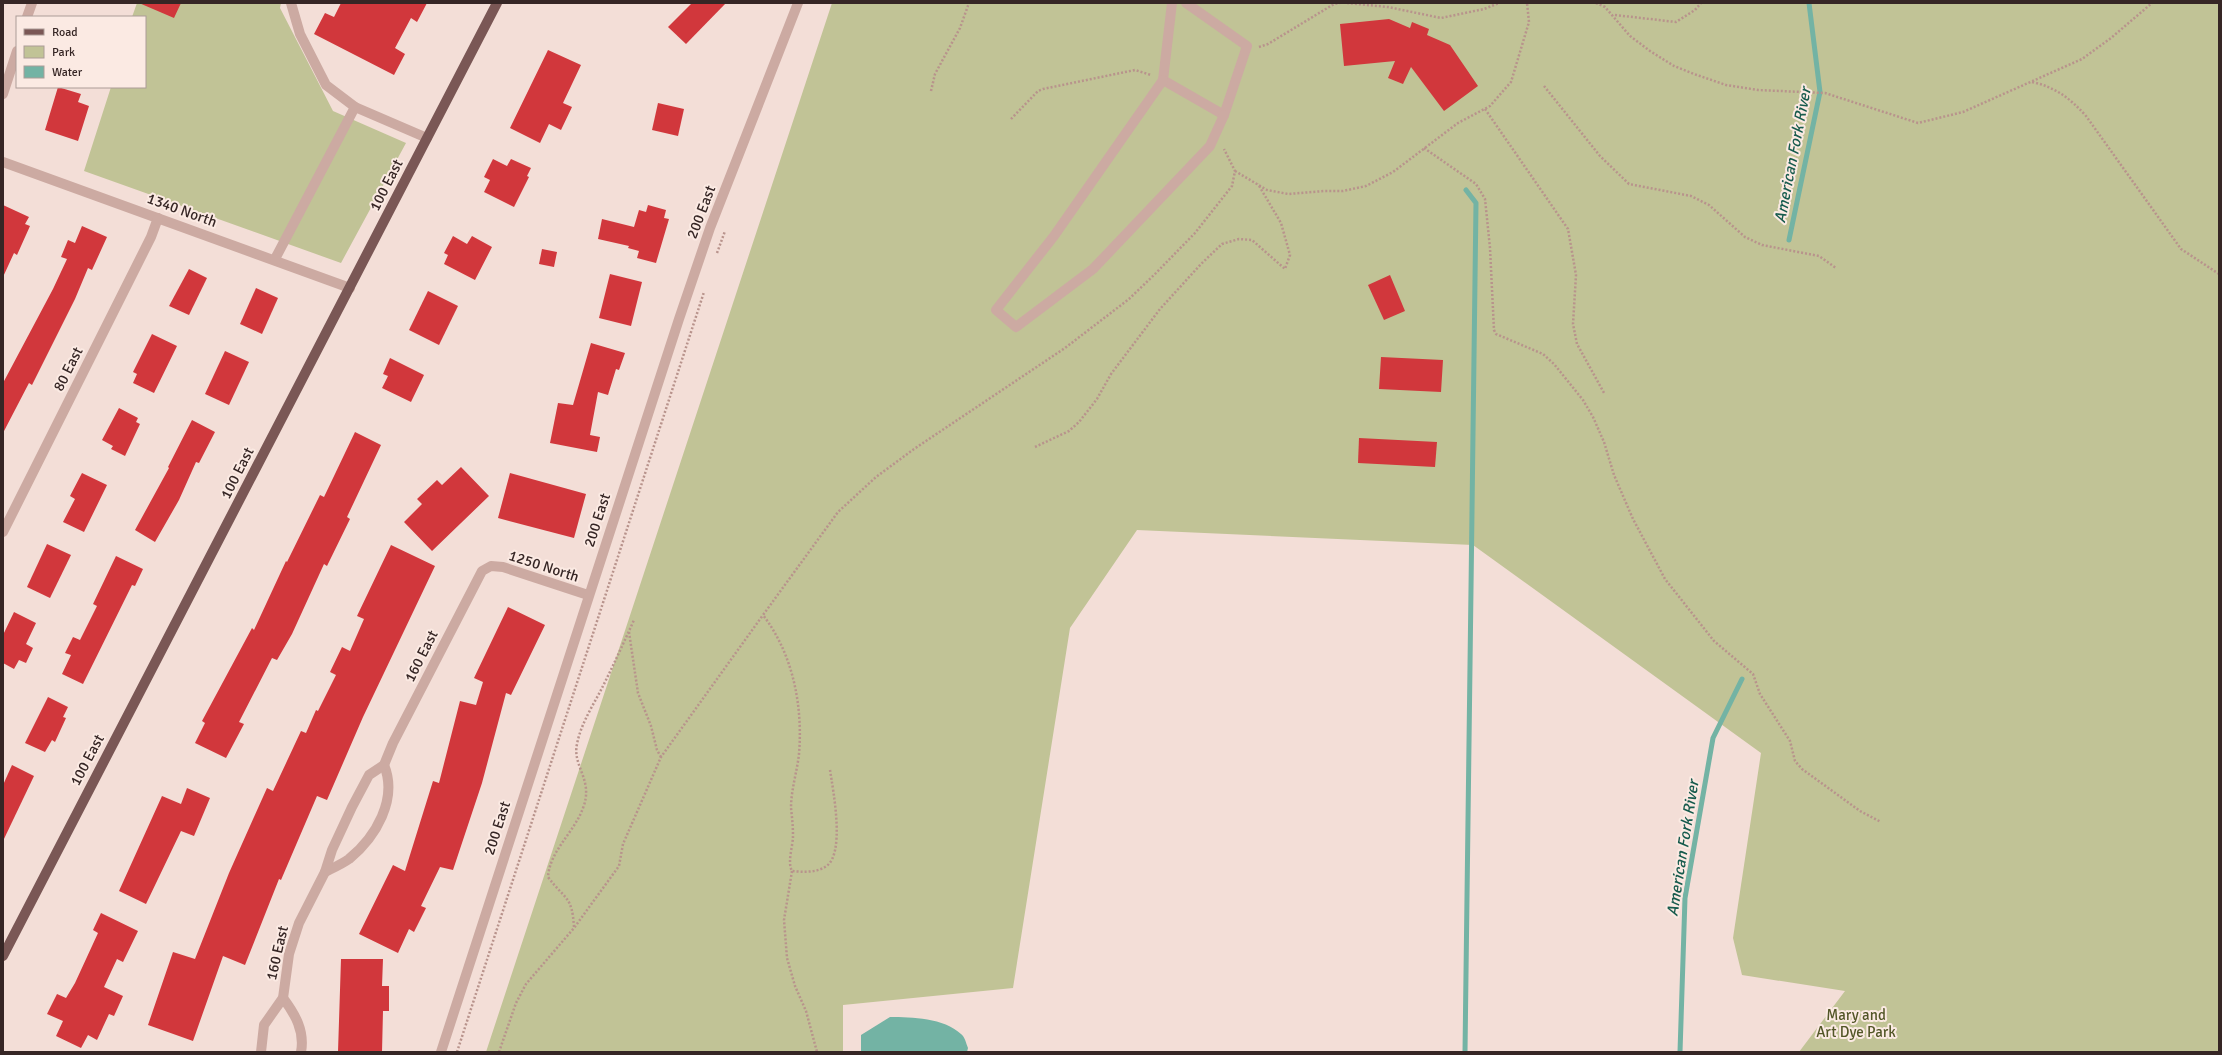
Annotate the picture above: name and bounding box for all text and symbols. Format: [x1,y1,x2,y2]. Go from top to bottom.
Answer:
legend [16,16,146,88]
text: Road [52,25,78,40]
text: Park [52,45,75,60]
text: Water [52,65,83,80]
water label: American Fork River [1770,84,1816,225]
street label: 100 East [365,156,407,214]
street label: 200 East [683,183,719,241]
street label: 1340 North [145,189,219,231]
street label: 80 East [49,344,87,394]
street label: 100 East [216,444,258,502]
street label: 200 East [580,491,614,549]
street label: 1250 North [507,546,581,586]
street label: 160 East [400,627,442,685]
street label: 100 East [66,731,108,789]
water label: American Fork River [1662,777,1704,918]
street label: 200 East [480,799,514,857]
street label: 160 East [262,924,292,982]
park label: Mary and Art Dye Park [1816,1006,1896,1041]

